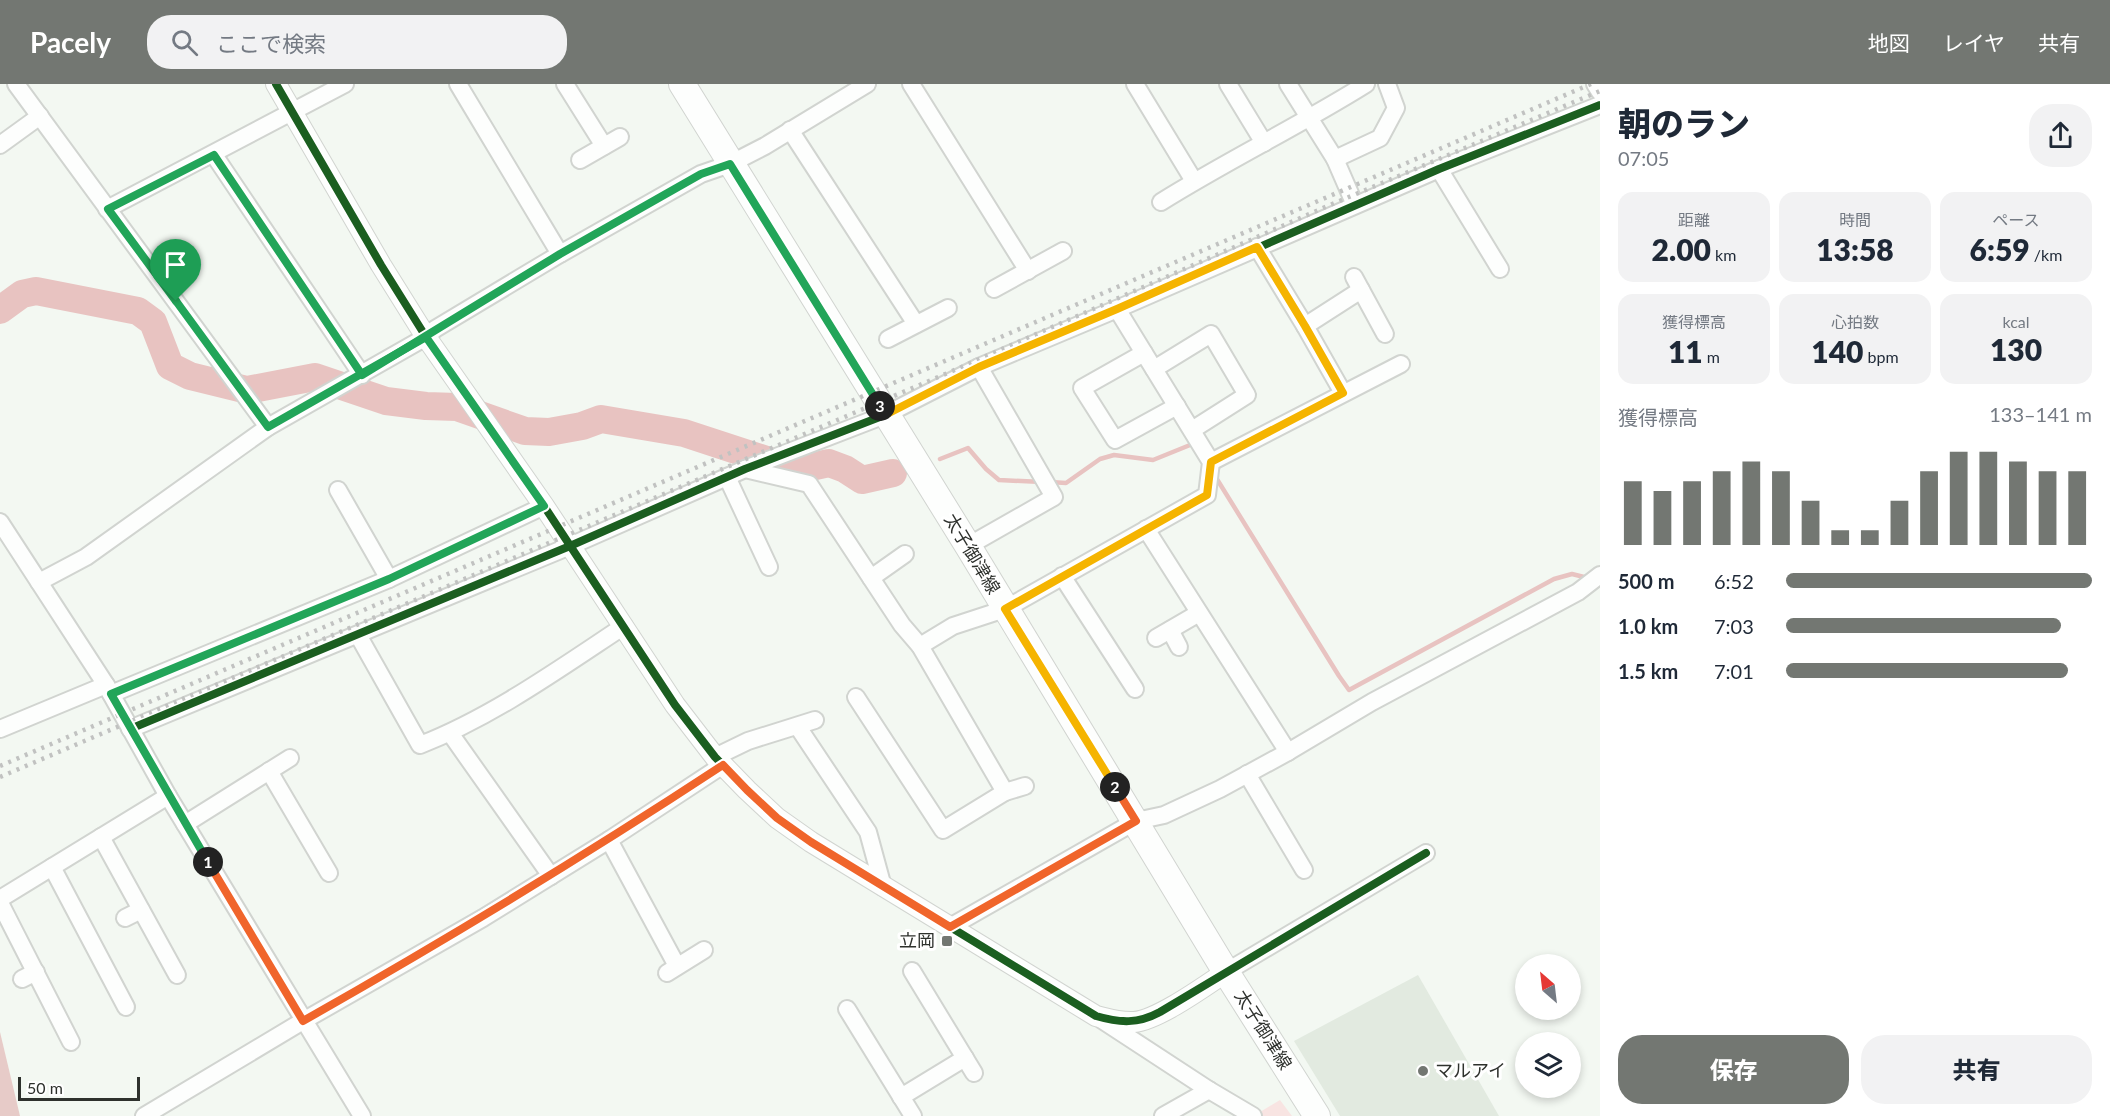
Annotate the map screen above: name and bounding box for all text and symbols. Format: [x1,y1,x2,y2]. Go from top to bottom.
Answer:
search box [147,15,567,69]
text: Pacely [30,25,111,59]
icon: search [168,26,201,59]
text: ここで検索 [216,30,326,57]
text: 地図 [1868,30,1910,55]
text: レイヤ [1943,30,2005,55]
text: 共有 [2038,30,2080,55]
text: 朝のラン [1618,103,1750,143]
button: share [2029,104,2092,167]
text: 07:05 [1618,146,1669,170]
text: 距離 [1678,210,1710,229]
text: 時間 [1839,210,1871,229]
text: ペース [1992,210,2040,229]
text: 2.00 [1652,231,1711,267]
text: 13:58 [1816,231,1894,267]
text: 6:59 [1970,231,2030,267]
pin [150,239,201,301]
text: km [1711,245,1736,264]
text: /km [2030,245,2062,264]
icon: arrive [159,248,192,281]
text: 獲得標高 [1662,312,1726,331]
text: 心拍数 [1831,312,1879,331]
text: kcal [2002,312,2030,331]
text: 130 [1990,331,2042,367]
text: 11 [1668,333,1703,369]
text: 140 [1811,333,1864,369]
text: m [1703,347,1720,366]
text: bpm [1864,347,1899,366]
pin: 3 [865,391,895,421]
text: 3 [875,396,885,415]
text: 133–141 m [1989,402,2092,426]
text: 獲得標高 [1618,405,1698,429]
street label: 太子御津線 [940,509,1005,598]
text: 500 m [1618,569,1674,593]
text: 6:52 [1714,569,1754,593]
text: 1.0 km [1618,614,1678,638]
text: 7:03 [1714,614,1754,638]
text: 1.5 km [1618,659,1678,683]
text: 7:01 [1714,659,1754,683]
pin: 2 [1100,772,1130,802]
text: 2 [1110,777,1120,796]
pin: 1 [193,847,223,877]
text: 1 [203,852,213,871]
place label: 立岡 [899,929,935,951]
marker: 立岡 [940,934,954,948]
north arrow [1515,954,1581,1020]
map controls [1515,954,1581,1098]
street label: 太子御津線 [1231,985,1297,1073]
button: layers [1515,1032,1581,1098]
button: 保存 [1618,1035,1849,1104]
button: 共有 [1861,1035,2092,1104]
place label: マルアイ [1435,1059,1506,1081]
marker: マルアイ [1416,1064,1430,1078]
scale bar [18,1074,140,1102]
text: 50 m [27,1078,63,1097]

